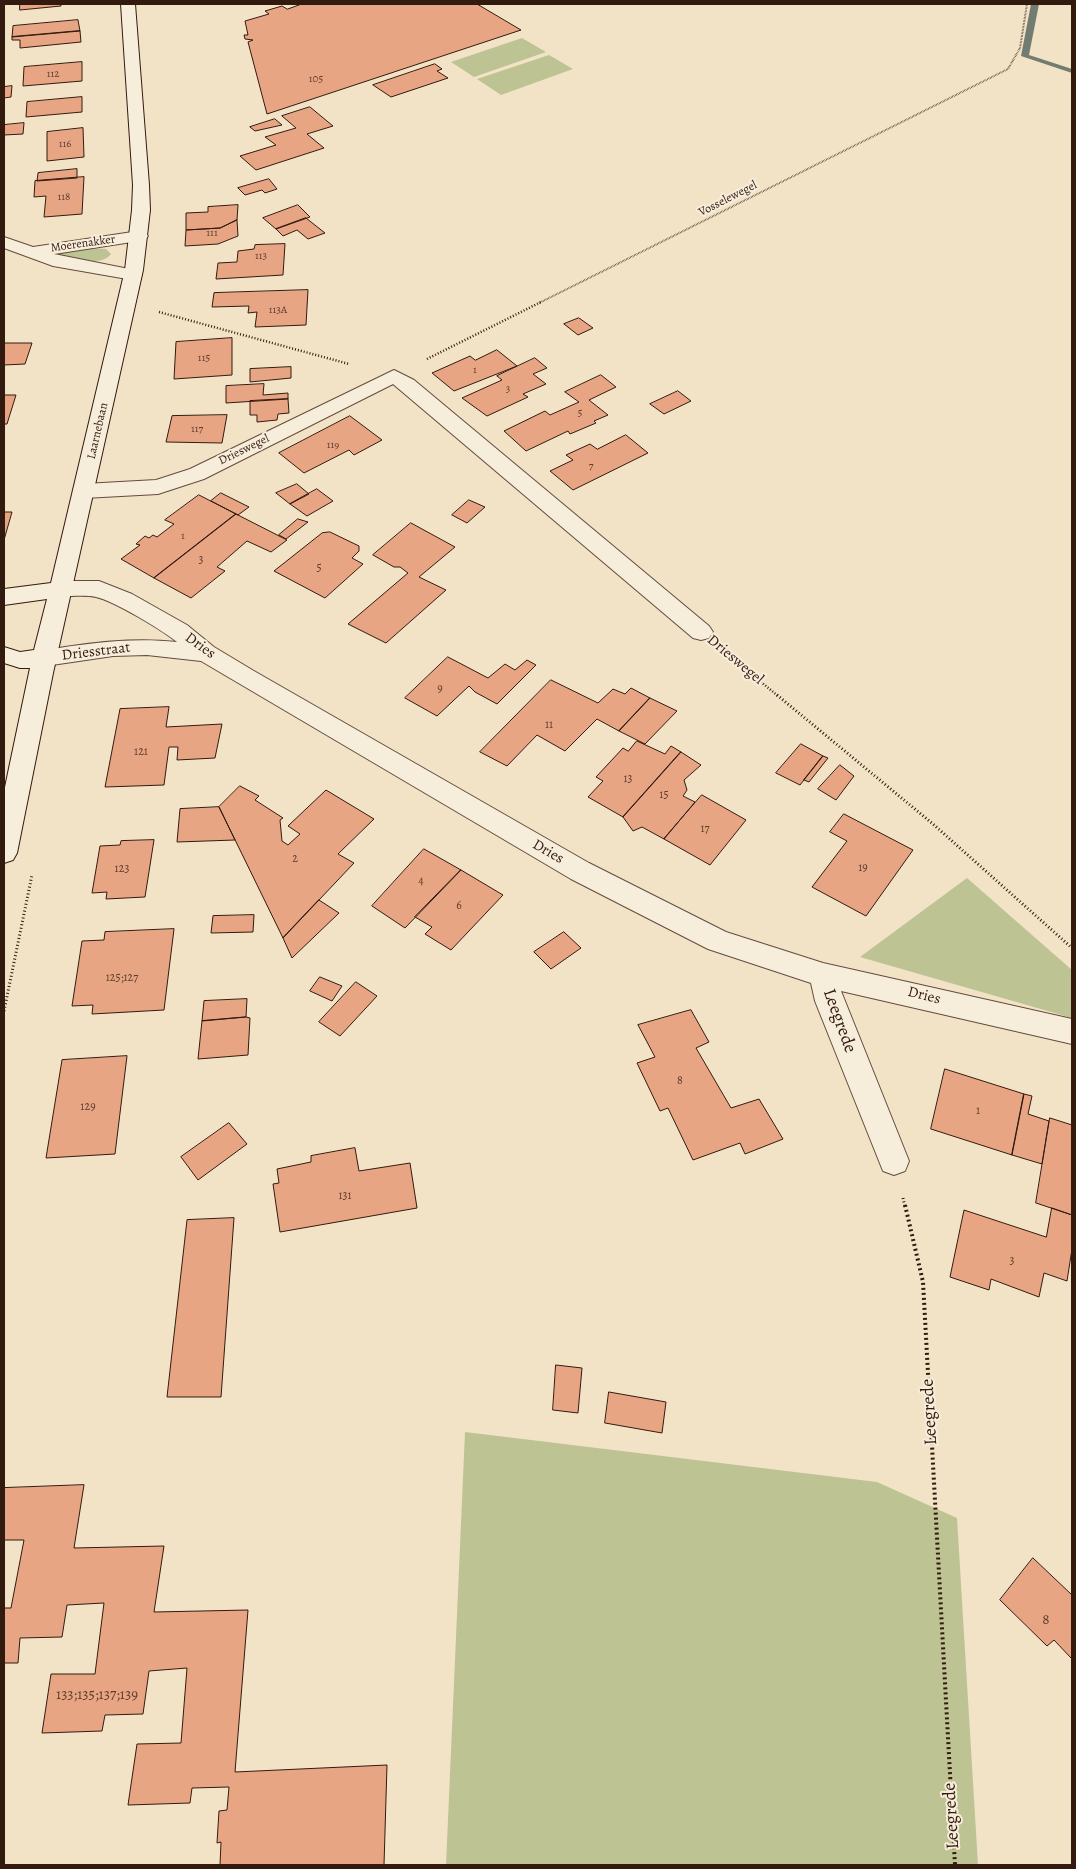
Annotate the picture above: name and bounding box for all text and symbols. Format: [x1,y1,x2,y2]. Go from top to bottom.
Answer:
house number: 112 [47,67,59,81]
house number: 105 [309,72,323,86]
house number: 116 [59,137,71,151]
street label: Vosselewegel [696,178,760,220]
house number: 118 [58,190,70,204]
house number: 111 [206,226,218,240]
street label: Moerenakker [50,232,116,256]
house number: 113 [255,249,267,263]
house number: 113A [269,303,287,317]
house number: 115 [198,351,210,365]
house number: 1 [473,363,477,377]
house number: 3 [506,382,510,396]
street label: Laarnebaan [84,401,112,461]
house number: 5 [578,406,582,420]
house number: 117 [191,422,203,436]
street label: Drieswegel [216,432,272,468]
house number: 119 [327,438,339,452]
house number: 7 [589,459,593,473]
house number: 1 [181,529,185,543]
house number: 3 [199,553,203,567]
house number: 5 [316,561,322,575]
street label: Dries [181,629,219,663]
street label: Drieswegel [703,631,767,689]
street label: Driesstraat [61,639,131,665]
house number: 9 [437,682,443,696]
house number: 11 [545,718,553,732]
house number: 121 [134,745,148,759]
house number: 13 [623,772,633,786]
house number: 15 [659,788,669,802]
house number: 17 [700,822,710,836]
street label: Dries [529,836,567,868]
house number: 2 [292,852,298,866]
house number: 19 [858,861,868,875]
house number: 123 [115,862,129,876]
house number: 4 [418,874,424,888]
house number: 6 [456,899,462,913]
house number: 125;127 [106,971,138,985]
street label: Dries [906,983,942,1009]
street label: Leegrede [817,986,861,1056]
house number: 8 [677,1074,683,1088]
house number: 129 [80,1100,96,1114]
house number: 1 [976,1104,980,1118]
house number: 131 [338,1189,352,1203]
house number: 3 [1010,1254,1014,1268]
street label: Leegrede [917,1378,943,1446]
house number: 8 [1042,1611,1050,1629]
house number: 133;135;137;139 [56,1686,138,1704]
street label: Leegrede [939,1782,965,1850]

